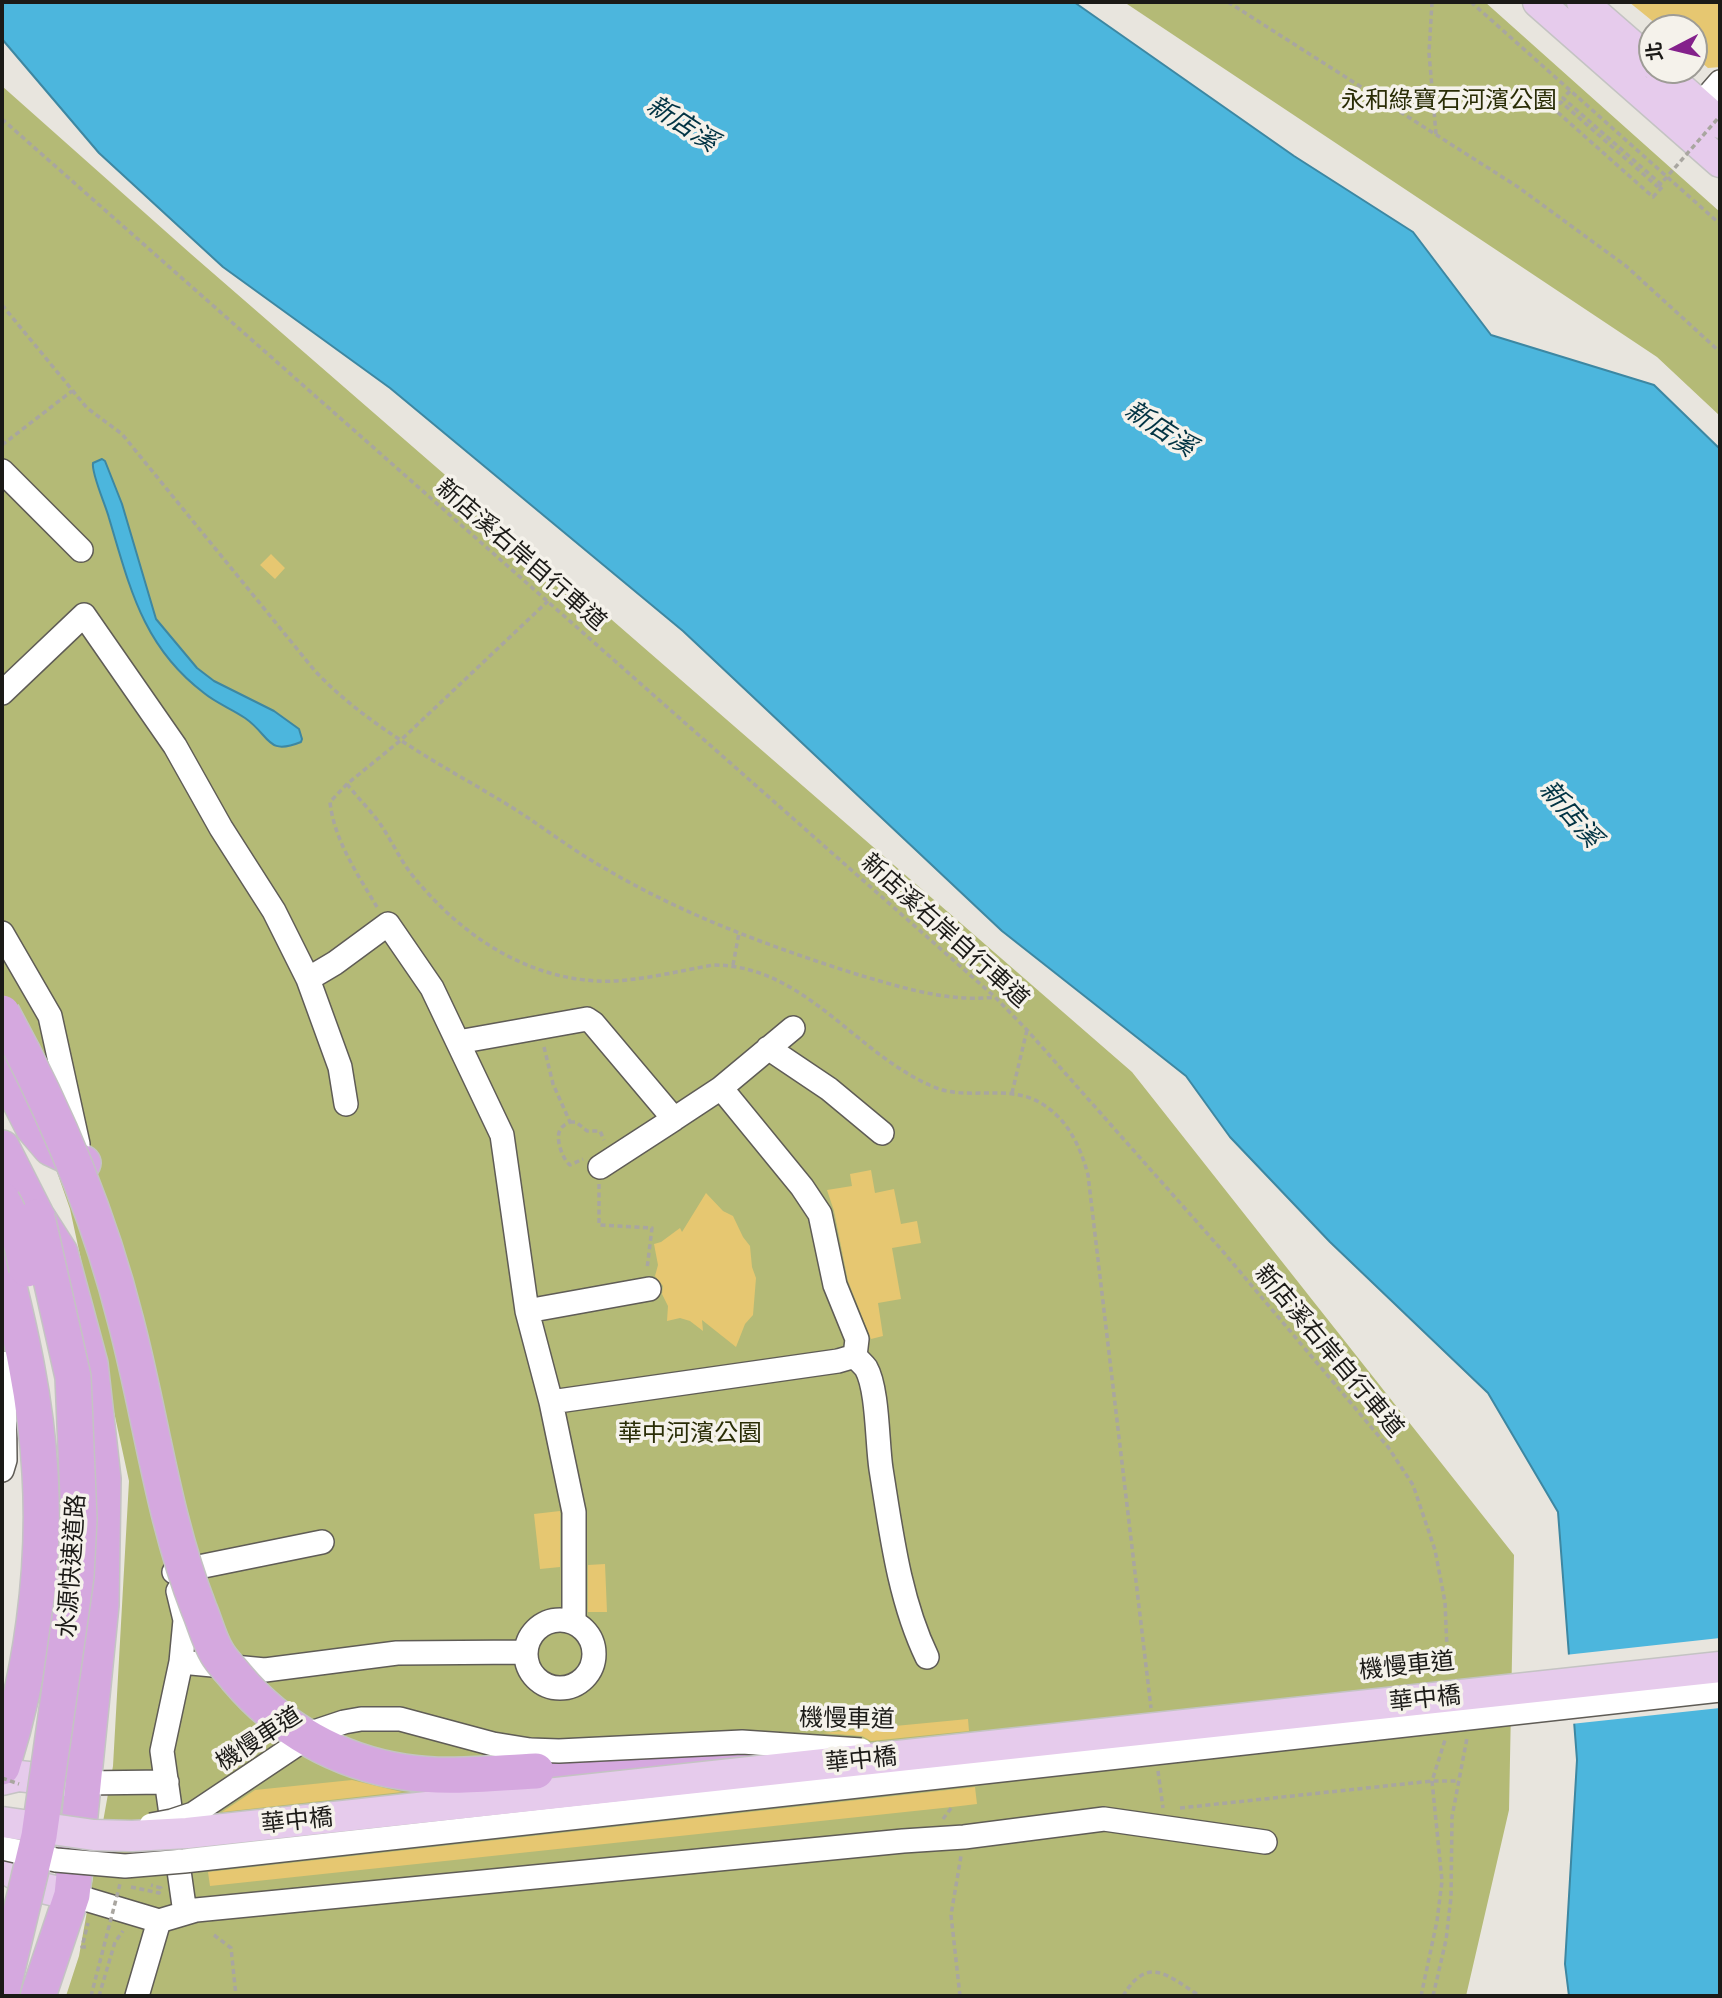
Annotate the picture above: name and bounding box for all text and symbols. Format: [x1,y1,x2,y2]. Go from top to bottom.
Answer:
north arrow [1638,14,1708,84]
text: 北 [1642,41,1666,62]
park label: 永和綠寶石河濱公園 [1341,87,1557,115]
water label: 新店溪 [641,90,723,158]
water label: 新店溪 [1119,395,1201,463]
street label: 新店溪右岸自行車道 [430,473,612,637]
water label: 新店溪 [1533,774,1607,854]
street label: 新店溪右岸自行車道 [855,848,1035,1014]
street label: 新店溪右岸自行車道 [1249,1259,1409,1443]
park label: 華中河濱公園 [618,1420,762,1448]
street label: 水源快速道路 [53,1493,91,1639]
street label: 機慢車道 [1358,1647,1456,1685]
street label: 華中橋 [1388,1681,1462,1717]
street label: 機慢車道 [211,1701,307,1777]
street label: 機慢車道 [799,1704,895,1734]
street label: 華中橋 [824,1742,898,1778]
street label: 華中橋 [260,1803,334,1839]

